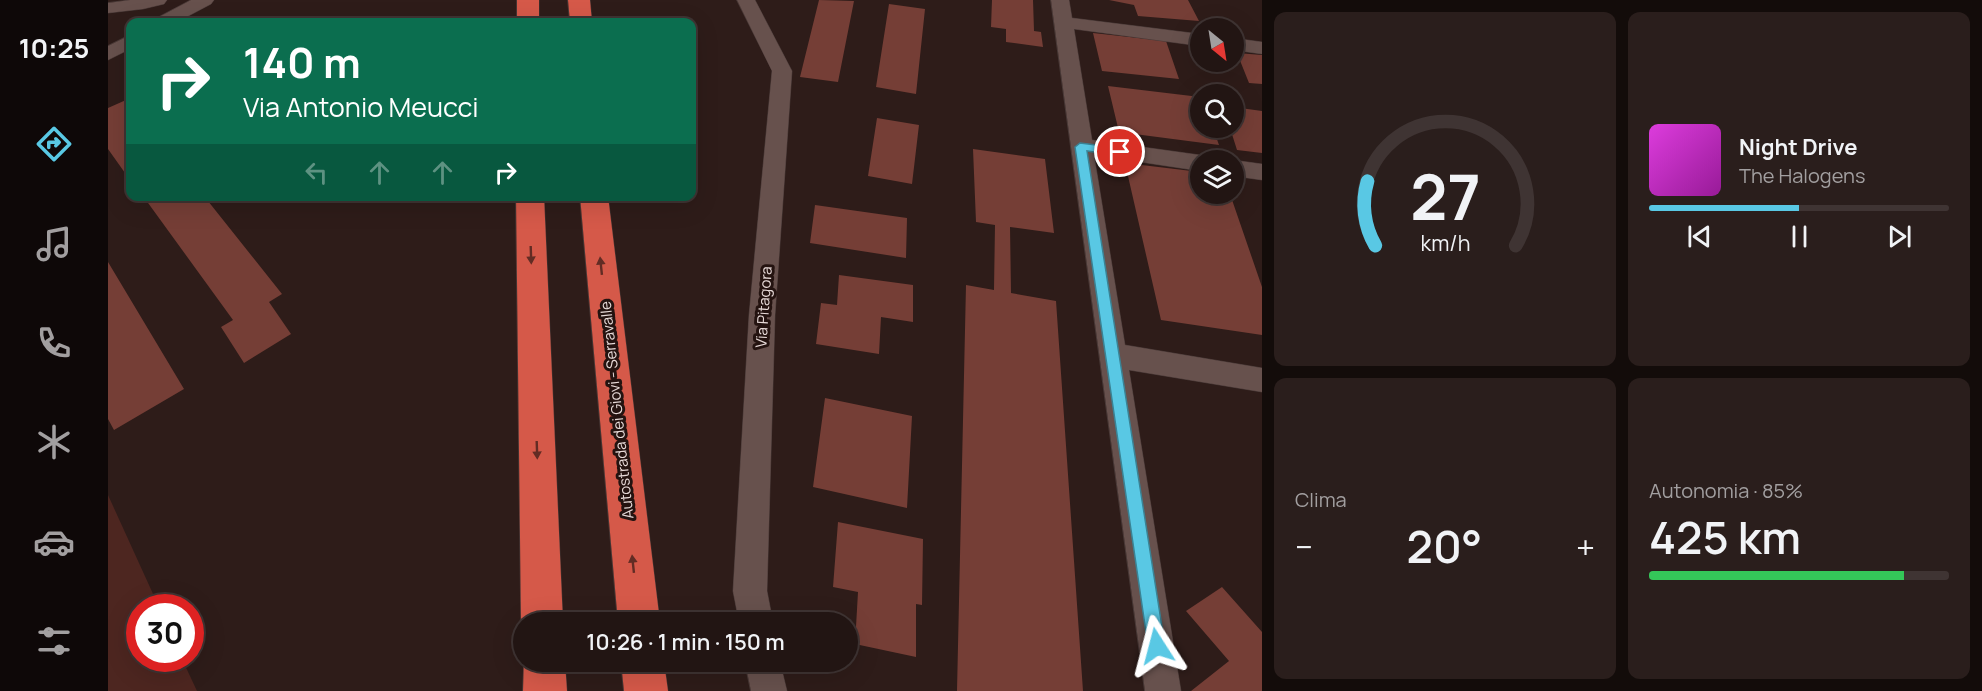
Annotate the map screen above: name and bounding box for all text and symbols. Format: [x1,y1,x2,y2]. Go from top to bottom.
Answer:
north arrow [1190,18,1244,72]
map controls [1190,18,1244,204]
text: 10:25 [19,29,89,66]
text: 140 m [243,33,361,91]
icon: right [144,42,222,120]
button: search [1190,84,1244,138]
text: Via Antonio Meucci [243,88,478,125]
icon: directions [33,123,75,165]
pin [1094,126,1145,177]
text: Night Drive [1739,132,1858,162]
icon: arrive [1103,135,1136,168]
button: layers [1190,150,1244,204]
text: 27 [1410,153,1480,239]
icon: left [300,156,333,189]
icon: ahead [363,156,396,189]
icon: ahead [426,156,459,189]
icon: right [489,156,522,189]
text: The Halogens [1739,162,1865,189]
icon: previous [1683,220,1716,253]
icon: pause [1783,220,1816,253]
icon: next [1883,220,1916,253]
icon: music [33,223,75,265]
text: km/h [1420,228,1470,257]
one-way arrow [526,245,536,264]
one-way arrow [596,256,606,275]
street label: Via Pitagora [750,265,777,348]
street label: Autostrada dei Giovi - Serravalle [595,300,638,520]
icon: phone [33,322,75,364]
icon: climate [33,421,75,463]
one-way arrow [532,440,542,459]
text: Autonomia · 85% [1649,477,1803,504]
text: Clima [1295,486,1347,513]
text: 425 km [1649,506,1801,568]
text: 20° [1407,515,1482,577]
icon: car [33,521,75,563]
text: − [1295,524,1313,569]
text: + [1576,524,1595,569]
one-way arrow [628,555,638,574]
speed limit sign: 30 [126,594,204,672]
position arrow [1125,614,1189,678]
icon: filters [33,620,75,662]
text: 10:26 · 1 min · 150 m [586,627,785,657]

